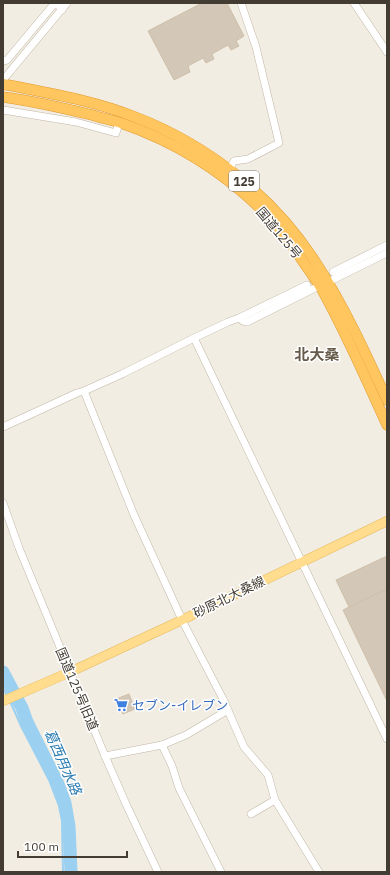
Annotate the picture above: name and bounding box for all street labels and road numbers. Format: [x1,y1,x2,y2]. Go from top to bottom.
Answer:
road number: 125 [229,171,259,191]
street label: 国道125号 [252,204,306,262]
street label: 砂原北大桑線 [190,572,268,622]
street label: 国道125号旧道 [52,645,102,733]

